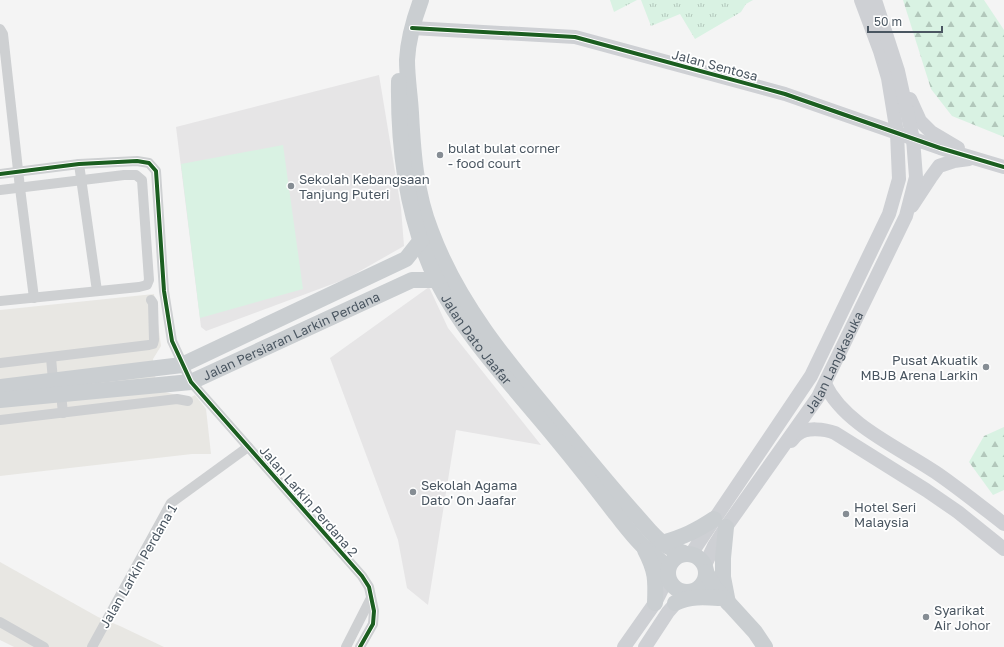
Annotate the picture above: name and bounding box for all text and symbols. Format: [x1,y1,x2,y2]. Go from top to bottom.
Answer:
scale bar [868,8,942,34]
text: 50 m [874,14,902,29]
street label: Jalan Sentosa [670,46,760,84]
place label: bulat bulat corner - food court [448,140,560,171]
marker: bulat bulat corner - food court [435,150,445,160]
place label: Sekolah Kebangsaan Tanjung Puteri [299,171,430,202]
marker: Sekolah Kebangsaan Tanjung Puteri [286,181,296,191]
street label: Jalan Persiaran Larkin Perdana [200,288,382,384]
street label: Jalan Dato Jaafar [438,291,515,388]
street label: Jalan Langkasuka [801,309,866,416]
place label: Pusat Akuatik MBJB Arena Larkin [860,352,979,383]
marker: Pusat Akuatik MBJB Arena Larkin [981,362,991,372]
street label: Jalan Larkin Perdana 2 [256,442,362,560]
place label: Sekolah Agama Dato' On Jaafar [421,477,517,508]
marker: Sekolah Agama Dato' On Jaafar [408,487,418,497]
place label: Hotel Seri Malaysia [854,499,916,530]
street label: Jalan Larkin Perdana 1 [96,501,180,631]
marker: Hotel Seri Malaysia [841,509,851,519]
place label: Syarikat Air Johor [934,602,990,633]
marker: Syarikat Air Johor [921,612,931,622]

